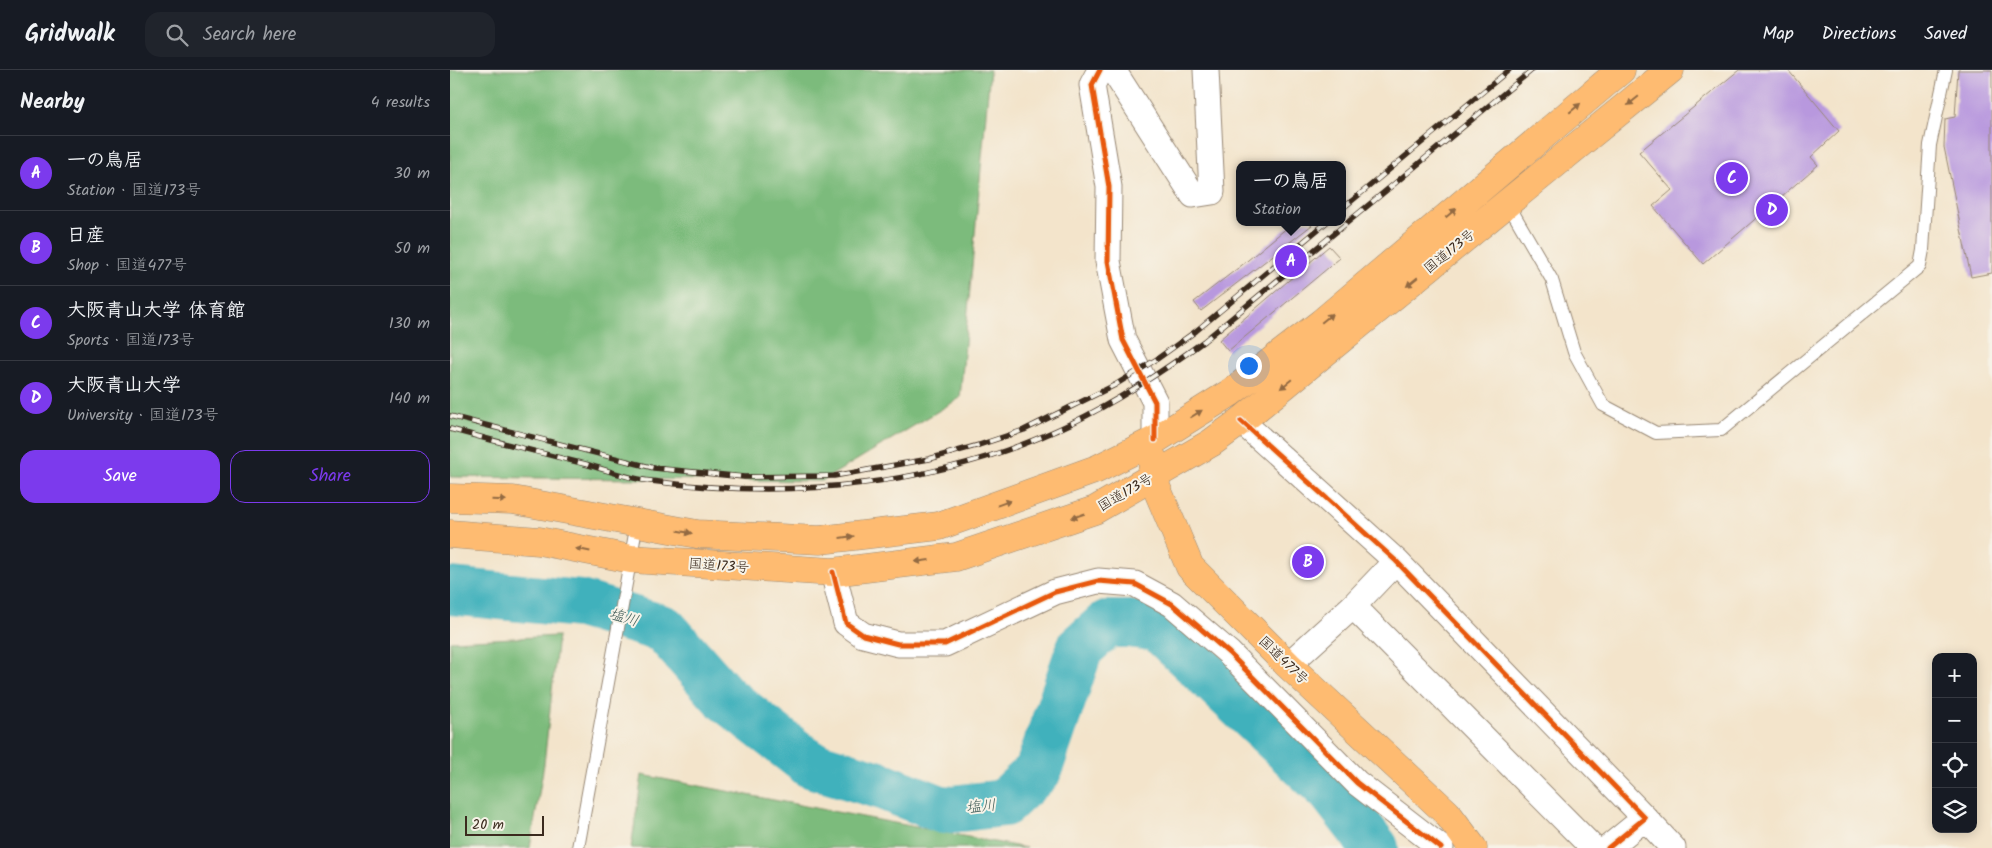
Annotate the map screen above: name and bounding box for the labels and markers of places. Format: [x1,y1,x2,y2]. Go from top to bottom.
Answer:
pin: C [1716,159,1748,197]
pin: D [1756,191,1788,229]
pin: A [1275,242,1307,280]
pin: B [1292,543,1324,581]

